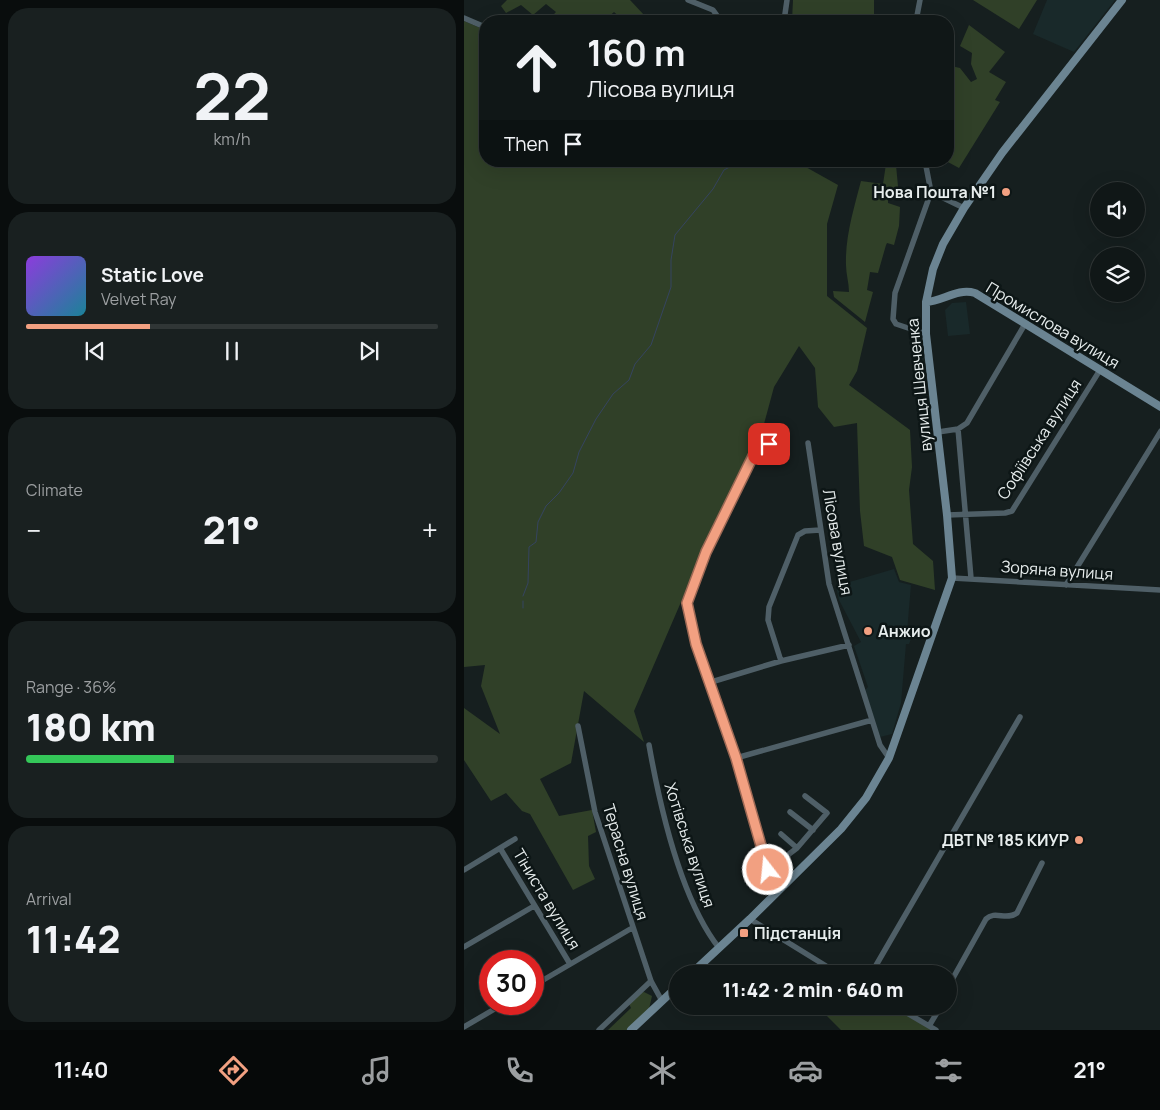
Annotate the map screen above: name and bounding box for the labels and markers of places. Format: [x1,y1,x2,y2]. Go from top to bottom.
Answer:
place label: Нова Пошта №1 [873,181,996,203]
marker: Нова Пошта №1 [1000,186,1012,198]
pin [748,423,790,465]
place label: Анжио [878,620,931,642]
marker: Анжио [862,625,874,637]
place label: ДВТ № 185 КИУР [942,829,1069,851]
marker: ДВТ № 185 КИУР [1073,834,1085,846]
place label: Підстанція [754,922,841,944]
marker: Підстанція [738,927,750,939]

